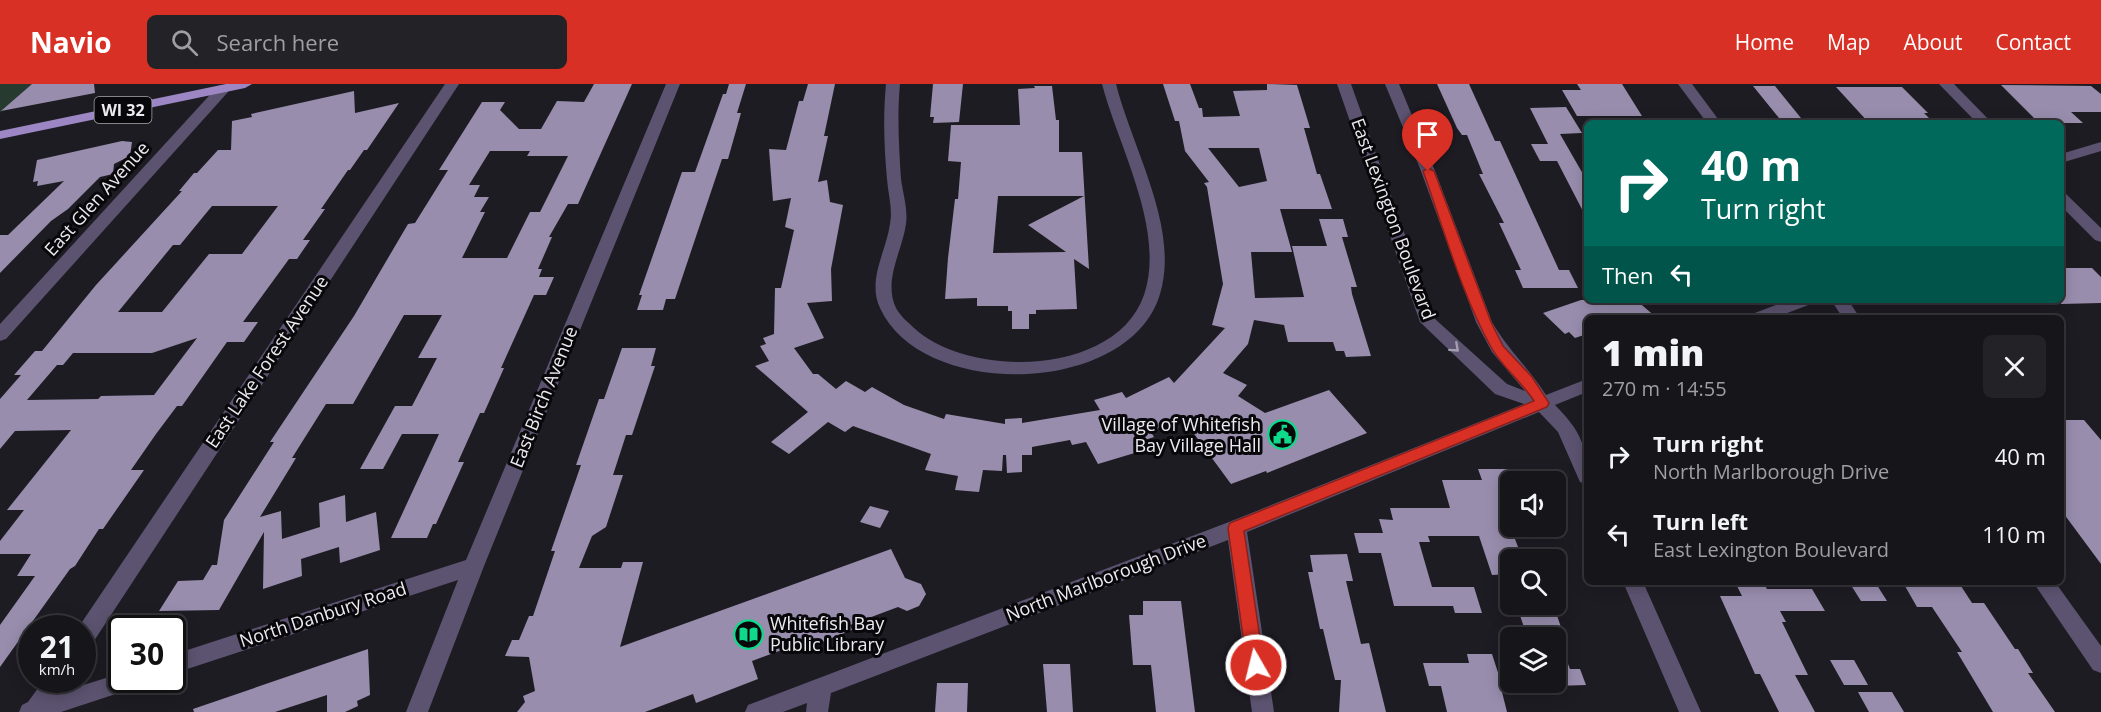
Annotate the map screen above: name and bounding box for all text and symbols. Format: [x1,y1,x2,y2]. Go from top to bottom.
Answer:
search box [147,15,567,69]
text: Navio [30,23,111,61]
icon: search [168,26,201,59]
text: Search here [216,27,339,57]
text: Home [1735,28,1794,56]
text: Map [1827,28,1870,56]
text: About [1903,28,1963,56]
text: Contact [1996,28,2071,56]
road number: WI 32 [94,97,152,123]
pin [1402,109,1453,171]
street label: East Lexington Boulevard [1346,115,1442,323]
icon: arrive [1411,118,1444,151]
street label: East Glen Avenue [39,136,154,261]
text: 40 m [1701,136,1801,193]
icon: right [1602,144,1680,222]
text: Turn right [1701,190,1826,227]
icon: left [1665,258,1698,291]
text: Then [1602,260,1653,290]
street label: East Lake Forest Avenue [199,270,333,452]
street label: East Birch Avenue [504,322,582,471]
text: 1 min [1602,328,1704,377]
button: close [1983,335,2046,398]
one-way arrow [1448,341,1459,352]
text: 270 m · 14:55 [1602,375,1727,402]
place label: Village of Whitefish Bay Village Hall [1102,412,1261,457]
public building icon: Village of Whitefish Bay Village Hall [1266,419,1298,451]
text: Turn right [1653,428,1764,458]
icon: right [1602,440,1635,473]
text: 40 m [1995,441,2046,471]
text: North Marlborough Drive [1653,458,1889,485]
map controls [1500,471,1566,693]
button: sound [1500,471,1566,537]
text: Turn left [1653,506,1748,536]
icon: left [1602,518,1635,551]
text: 110 m [1982,519,2046,549]
street label: North Marlborough Drive [1002,528,1209,626]
text: East Lexington Boulevard [1653,536,1889,563]
button: search [1500,549,1566,615]
street label: North Danbury Road [236,576,409,652]
place label: Whitefish Bay Public Library [770,611,885,656]
speed limit sign: 30 [108,615,186,693]
library icon: Whitefish Bay Public Library [733,618,765,650]
text: 21 [40,626,74,667]
button: layers [1500,627,1566,693]
position arrow [1224,633,1288,697]
text: km/h [39,659,75,679]

